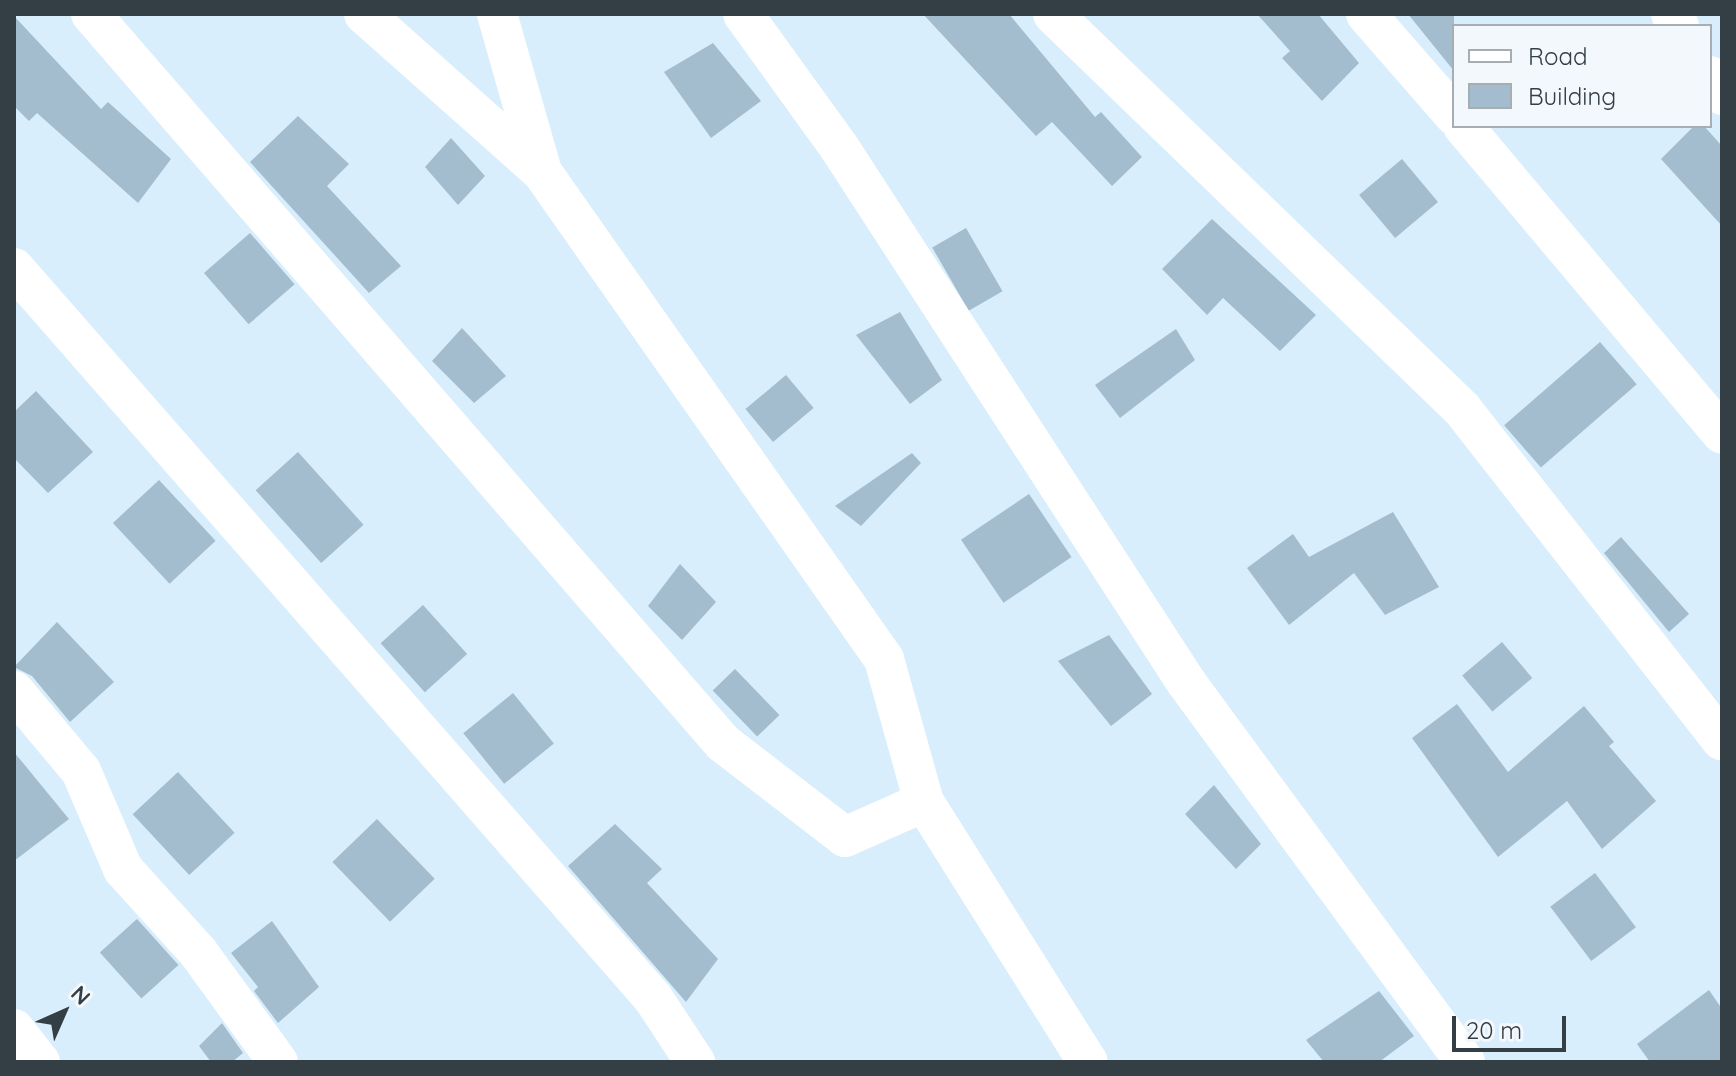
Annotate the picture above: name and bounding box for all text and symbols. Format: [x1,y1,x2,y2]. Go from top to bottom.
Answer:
legend [1452,24,1712,128]
text: Road [1528,41,1588,71]
text: Building [1528,81,1616,111]
north arrow [24,972,104,1052]
text: N [65,979,97,1011]
scale bar [1456,1000,1570,1050]
text: 20 m [1466,1015,1522,1045]

